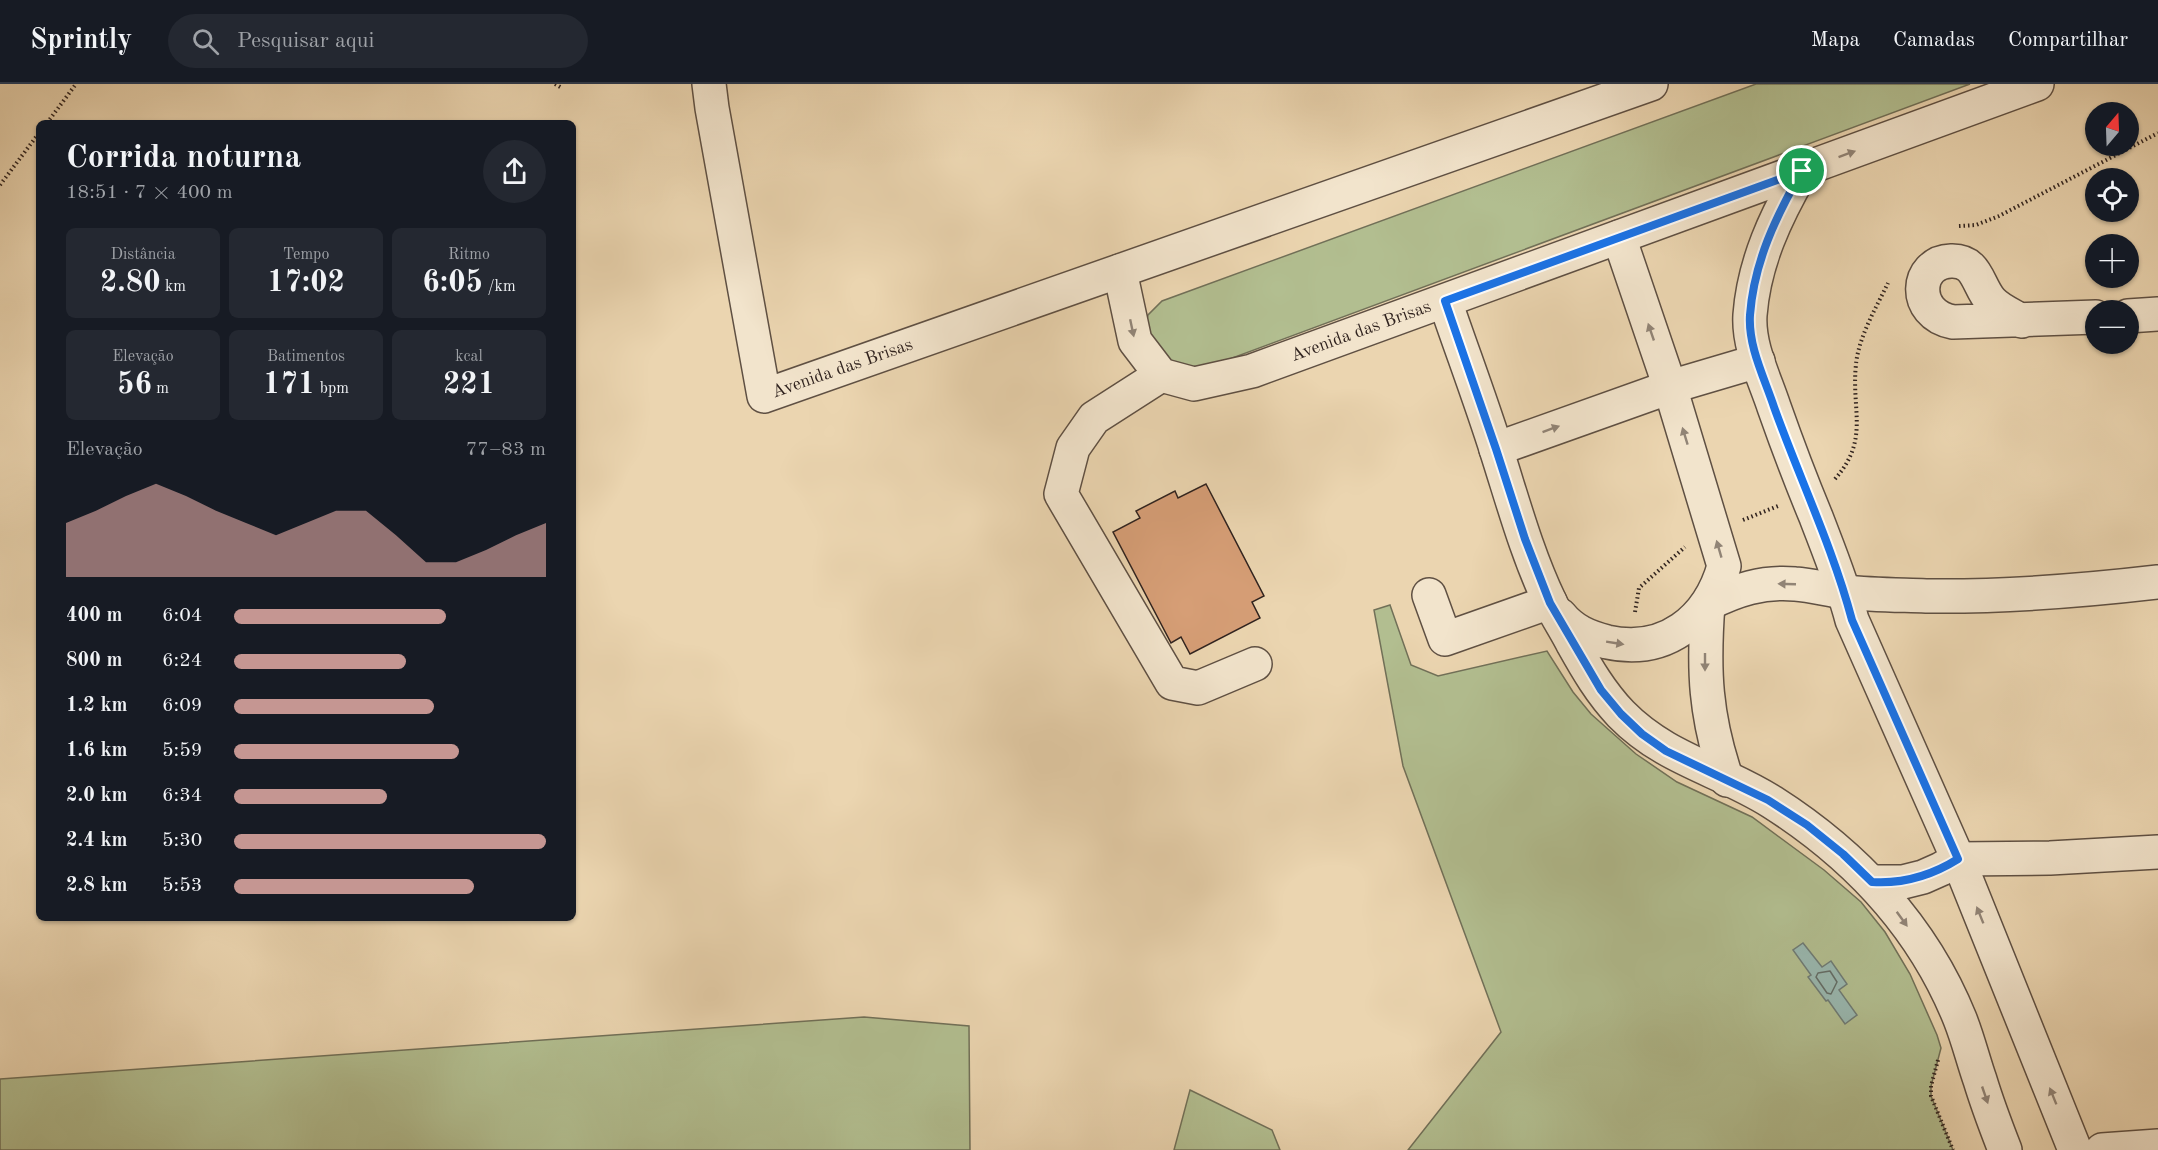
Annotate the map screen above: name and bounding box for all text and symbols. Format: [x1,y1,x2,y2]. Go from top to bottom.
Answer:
search box [168,14,588,68]
icon: search [189,25,222,58]
text: Sprintly [30,27,132,55]
text: Pesquisar aqui [237,30,375,52]
text: Mapa [1811,30,1860,51]
text: Camadas [1893,30,1975,51]
text: Compartilhar [2008,30,2128,51]
north arrow [2085,102,2139,156]
map controls [2085,102,2139,354]
button: share [483,140,546,203]
text: Corrida noturna [66,142,301,175]
pin [1776,145,1827,196]
one-way arrow [1838,149,1856,158]
icon: arrive [1785,154,1818,187]
button: locate [2085,168,2139,222]
text: 18:51 · 7 × 400 m [66,183,233,203]
button: + [2085,234,2139,288]
text: Distância [110,247,176,263]
text: Tempo [283,247,329,263]
text: Ritmo [448,247,490,263]
text: 2.80 [100,268,161,298]
text: 17:02 [267,268,345,298]
text: 6:05 [422,268,483,298]
text: km [161,279,186,295]
text: /km [483,279,516,295]
street label: Avenida das Brisas [1288,297,1434,365]
button: − [2085,300,2139,354]
one-way arrow [1128,319,1137,338]
one-way arrow [1646,323,1655,341]
street label: Avenida das Brisas [770,335,915,401]
text: Elevação [112,349,174,365]
text: Batimentos [267,349,345,365]
text: kcal [455,349,483,365]
text: 56 [117,370,152,400]
text: 171 [263,370,315,400]
text: 221 [443,370,495,400]
text: m [152,381,169,397]
text: bpm [315,381,349,397]
one-way arrow [1542,424,1560,434]
one-way arrow [1679,427,1689,445]
text: Elevação [66,440,143,460]
text: 77–83 m [466,440,546,460]
one-way arrow [1714,540,1723,558]
one-way arrow [1778,579,1797,588]
text: 400 m [66,606,122,626]
text: 6:04 [162,606,202,626]
one-way arrow [1606,638,1625,647]
text: 800 m [66,651,122,671]
text: 6:24 [162,651,202,671]
one-way arrow [1700,653,1710,672]
text: 1.2 km [66,696,128,716]
text: 6:09 [162,696,202,716]
text: 1.6 km [66,741,128,761]
text: 5:59 [162,741,202,761]
text: 2.0 km [66,786,128,806]
text: 6:34 [162,786,202,806]
text: 2.4 km [66,831,128,851]
text: 5:30 [162,831,202,851]
text: 2.8 km [66,876,128,896]
text: 5:53 [162,876,202,896]
one-way arrow [1975,906,1984,924]
one-way arrow [1896,912,1908,927]
one-way arrow [1980,1086,1990,1104]
one-way arrow [2048,1087,2057,1105]

